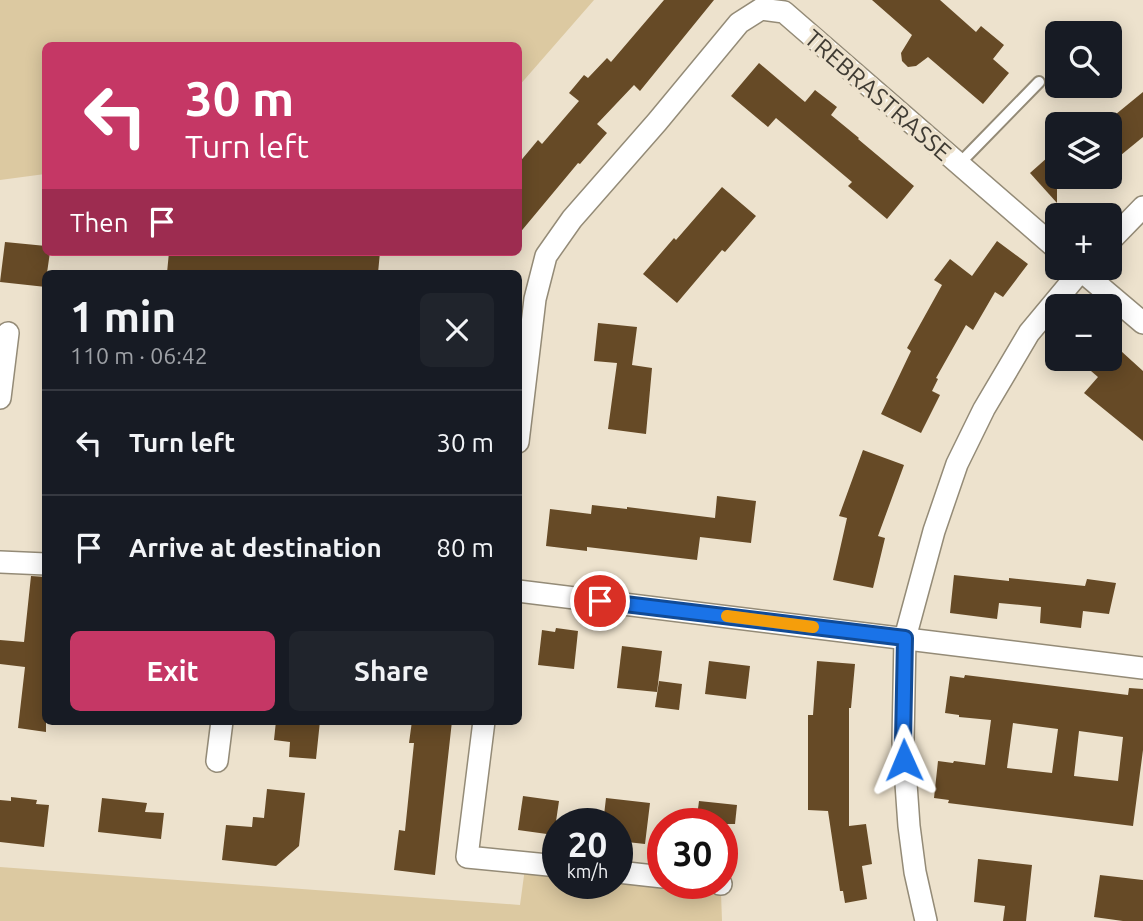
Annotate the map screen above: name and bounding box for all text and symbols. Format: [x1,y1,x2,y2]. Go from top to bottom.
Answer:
map controls [1045,21,1122,371]
button: search [1045,21,1122,98]
street label: TREBRASTRASSE [799,24,957,166]
icon: left [70,70,161,161]
text: 30 m [185,70,294,125]
button: layers [1045,112,1122,189]
text: Turn left [185,128,309,164]
icon: arrive [143,203,181,241]
button: + [1045,203,1122,280]
text: Then [70,208,129,237]
text: 1 min [70,293,176,340]
button: close [420,293,494,367]
button: − [1045,294,1122,371]
text: 110 m · 06:42 [70,343,208,368]
icon: left [70,424,108,462]
text: Turn left [129,428,235,457]
text: 30 m [436,428,494,457]
icon: arrive [70,529,108,567]
text: Arrive at destination [129,533,382,562]
text: 80 m [436,533,494,562]
pin [570,571,630,631]
icon: arrive [581,582,619,620]
button: Exit [70,631,275,711]
button: Share [289,631,494,711]
position arrow [867,723,941,797]
speed limit sign: 30 [647,808,738,899]
text: 20 [568,824,607,864]
text: km/h [567,861,608,881]

